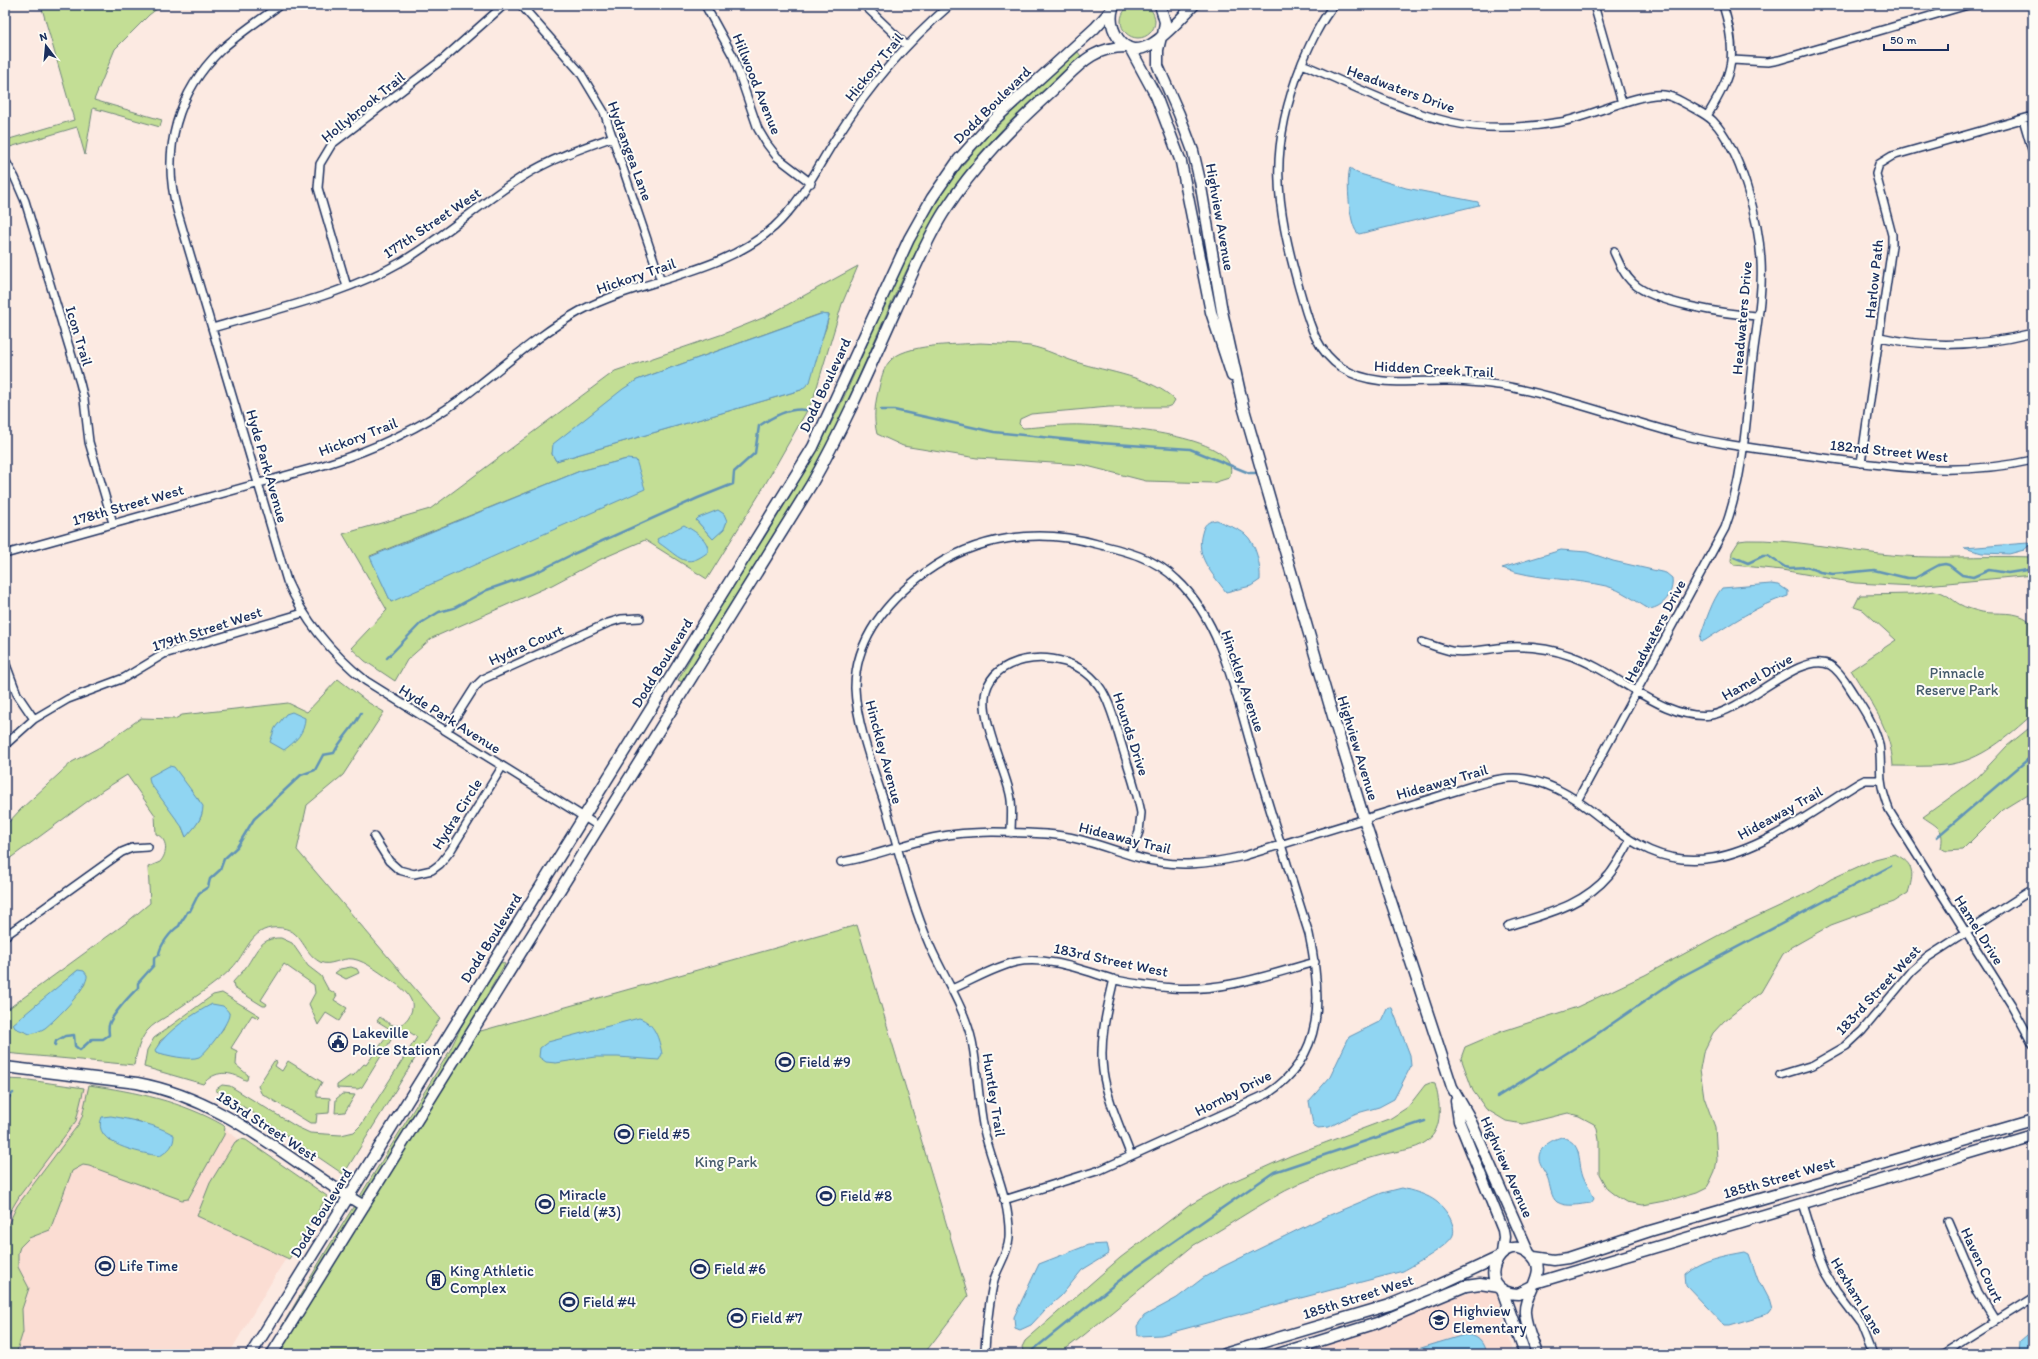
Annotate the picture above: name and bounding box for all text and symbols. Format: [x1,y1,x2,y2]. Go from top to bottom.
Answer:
north arrow [26,26,66,66]
scale bar [1884,26,1948,52]
street label: Hickory Trail [841,29,908,105]
text: N [38,30,49,44]
street label: Hillwood Avenue [729,31,785,137]
text: 50 m [1890,33,1916,47]
street label: Headwaters Drive [1344,61,1458,117]
street label: Dodd Boulevard [949,62,1035,148]
street label: Hollybrook Trail [317,67,409,146]
street label: Hydrangea Lane [604,99,656,203]
street label: Highview Avenue [1202,162,1238,272]
street label: 177th Street West [380,183,485,262]
street label: Harlow Path [1861,238,1887,319]
street label: Hickory Trail [594,254,679,298]
street label: Headwaters Drive [1728,260,1756,376]
street label: Icon Trail [61,304,97,369]
street label: Dodd Boulevard [795,335,855,435]
street label: Hidden Creek Trail [1374,357,1495,381]
street label: Hyde Park Avenue [242,407,292,525]
street label: Hickory Trail [316,413,401,460]
street label: 182nd Street West [1829,436,1949,466]
street label: 178th Street West [70,480,186,530]
street label: Headwaters Drive [1620,576,1690,686]
street label: 179th Street West [150,603,265,655]
street label: Dodd Boulevard [627,615,697,711]
street label: Hydra Court [486,620,566,669]
street label: Hinckley Avenue [1217,628,1269,734]
street label: Hamel Drive [1718,649,1796,705]
park label: Pinnacle Reserve Park [1916,664,1999,699]
street label: Hyde Park Avenue [396,680,504,758]
street label: Hounds Drive [1109,690,1153,778]
street label: Highview Avenue [1333,693,1383,803]
street label: Hinckley Avenue [861,698,907,806]
street label: Hideaway Trail [1394,760,1491,804]
street label: Hydra Circle [428,775,486,853]
street label: Hideaway Trail [1734,782,1826,844]
street label: Hideaway Trail [1077,818,1174,858]
street label: Dodd Boulevard [456,890,526,986]
street label: Hamel Drive [1950,892,2008,968]
street label: 183rd Street West [1052,939,1170,981]
street label: 183rd Street West [1832,941,1925,1039]
place label: Lakeville Police Station [352,1024,440,1059]
public building icon: Lakeville Police Station [327,1031,349,1053]
sports icon: Field #9 [774,1051,796,1073]
street label: Huntley Trail [979,1052,1010,1139]
place label: Field #9 [799,1053,851,1071]
street label: Hornby Drive [1192,1066,1274,1120]
street label: 183rd Street West [213,1087,321,1165]
street label: Highview Avenue [1477,1114,1537,1220]
sports icon: Field #5 [613,1123,635,1145]
place label: Field #5 [638,1125,690,1143]
park label: King Park [695,1153,758,1171]
street label: 185th Street West [1721,1153,1837,1203]
street label: Dodd Boulevard [286,1165,356,1261]
sports icon: Field #8 [815,1185,837,1207]
place label: Miracle Field (#3) [559,1186,621,1221]
place label: Field #8 [840,1187,892,1205]
sports icon: Miracle Field (#3) [534,1193,556,1215]
street label: Haven Court [1957,1225,2007,1306]
street label: Hexham Lane [1827,1254,1887,1338]
sports icon: Life Time [94,1255,116,1277]
place label: Life Time [119,1257,178,1275]
sports icon: Field #6 [689,1258,711,1280]
place label: Field #6 [714,1260,766,1278]
place label: King Athletic Complex [450,1262,534,1297]
building icon: King Athletic Complex [425,1269,447,1291]
street label: 185th Street West [1300,1270,1416,1323]
sports icon: Field #4 [558,1291,580,1313]
place label: Field #4 [583,1293,636,1311]
place label: Highview Elementary [1453,1302,1527,1337]
sports icon: Field #7 [726,1307,748,1329]
place label: Field #7 [751,1309,803,1327]
school or university icon: Highview Elementary [1428,1309,1450,1331]

